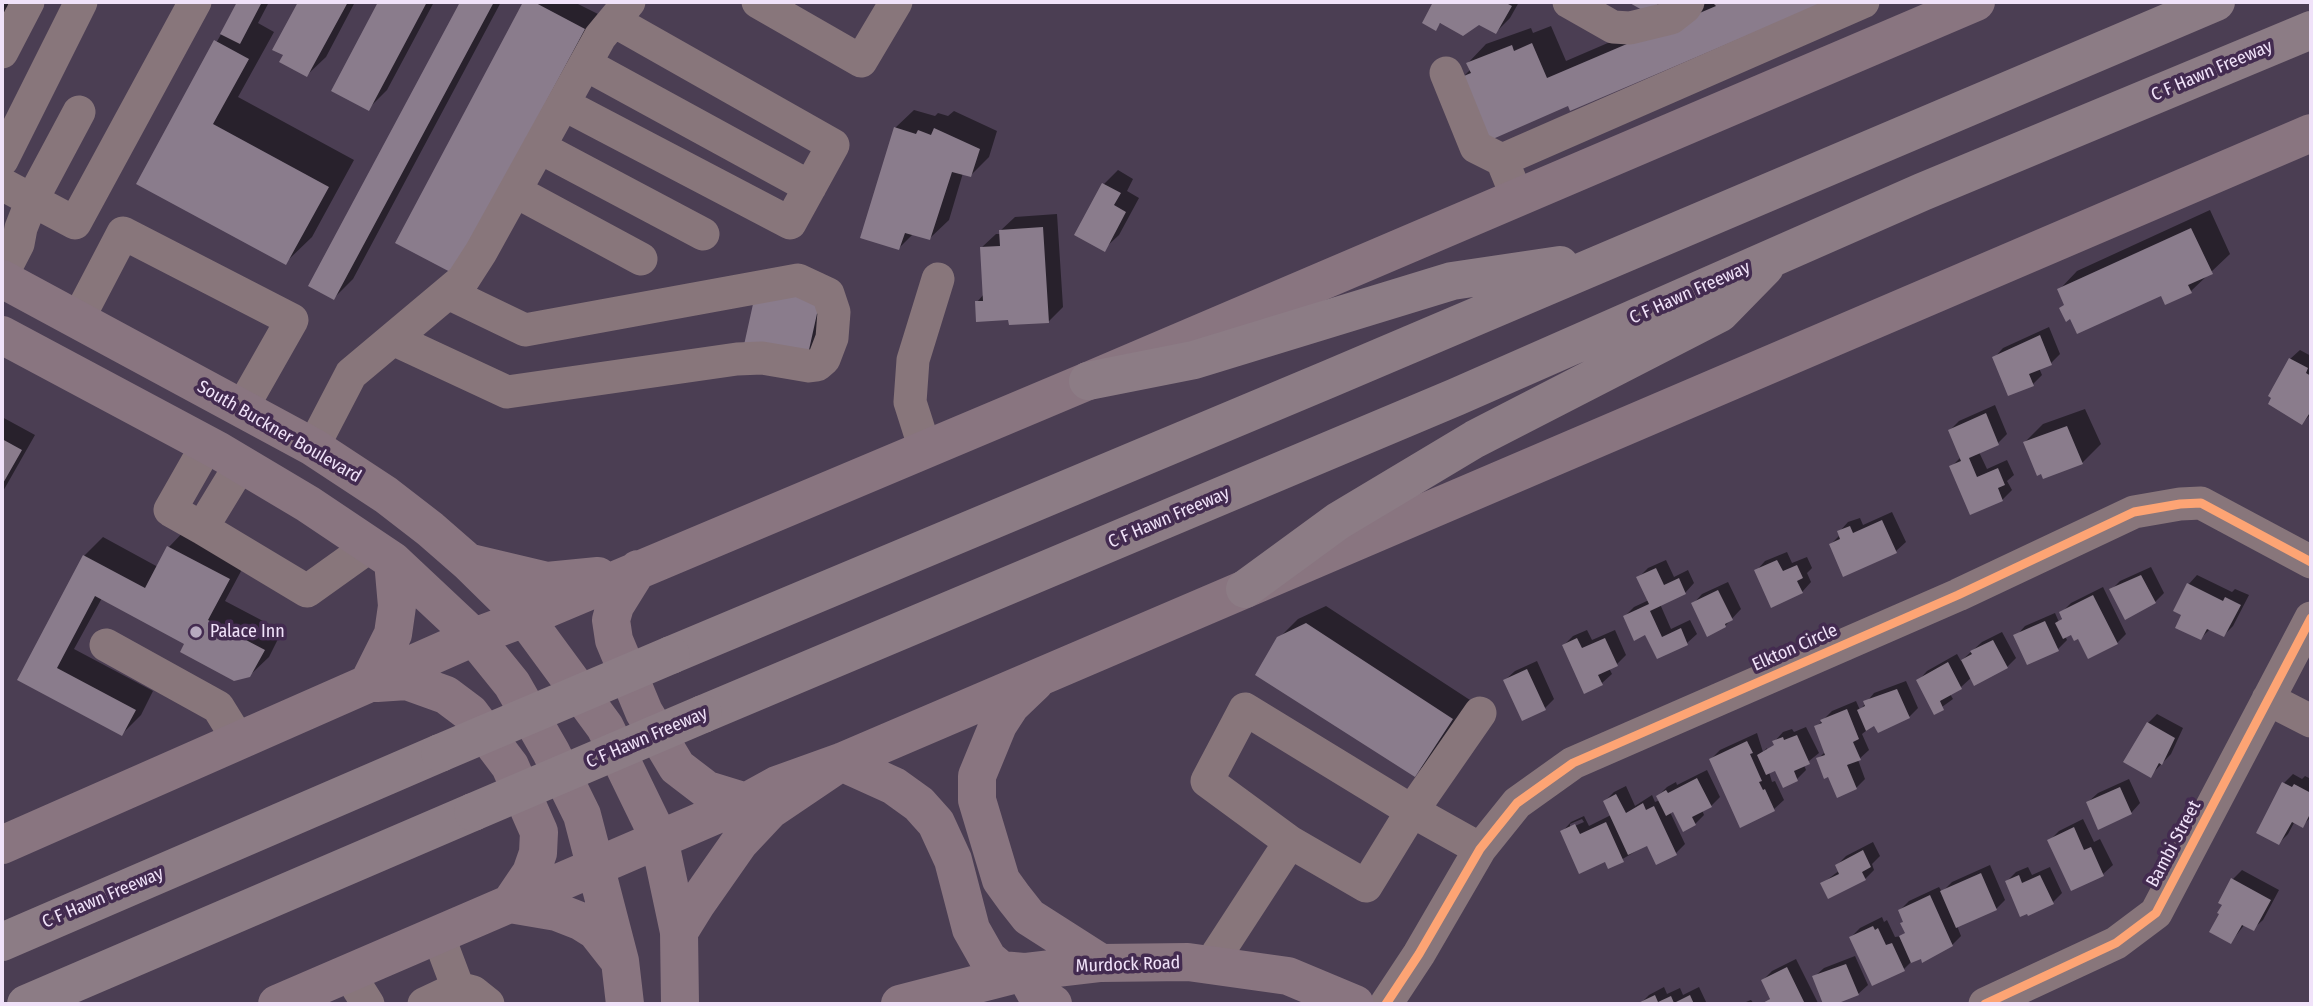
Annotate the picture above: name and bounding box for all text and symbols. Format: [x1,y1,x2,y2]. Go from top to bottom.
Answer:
street label: C F Hawn Freeway [2148,36,2276,106]
street label: C F Hawn Freeway [1626,257,1754,329]
street label: South Buckner Boulevard [193,376,365,488]
street label: C F Hawn Freeway [1105,483,1233,553]
street label: Elkton Circle [1749,620,1841,676]
place label: Palace Inn [210,621,285,643]
marker: Palace Inn [188,624,204,640]
street label: C F Hawn Freeway [583,703,711,773]
street label: Bambi Street [2142,797,2206,891]
street label: C F Hawn Freeway [39,863,167,933]
street label: Murdock Road [1075,952,1181,978]

